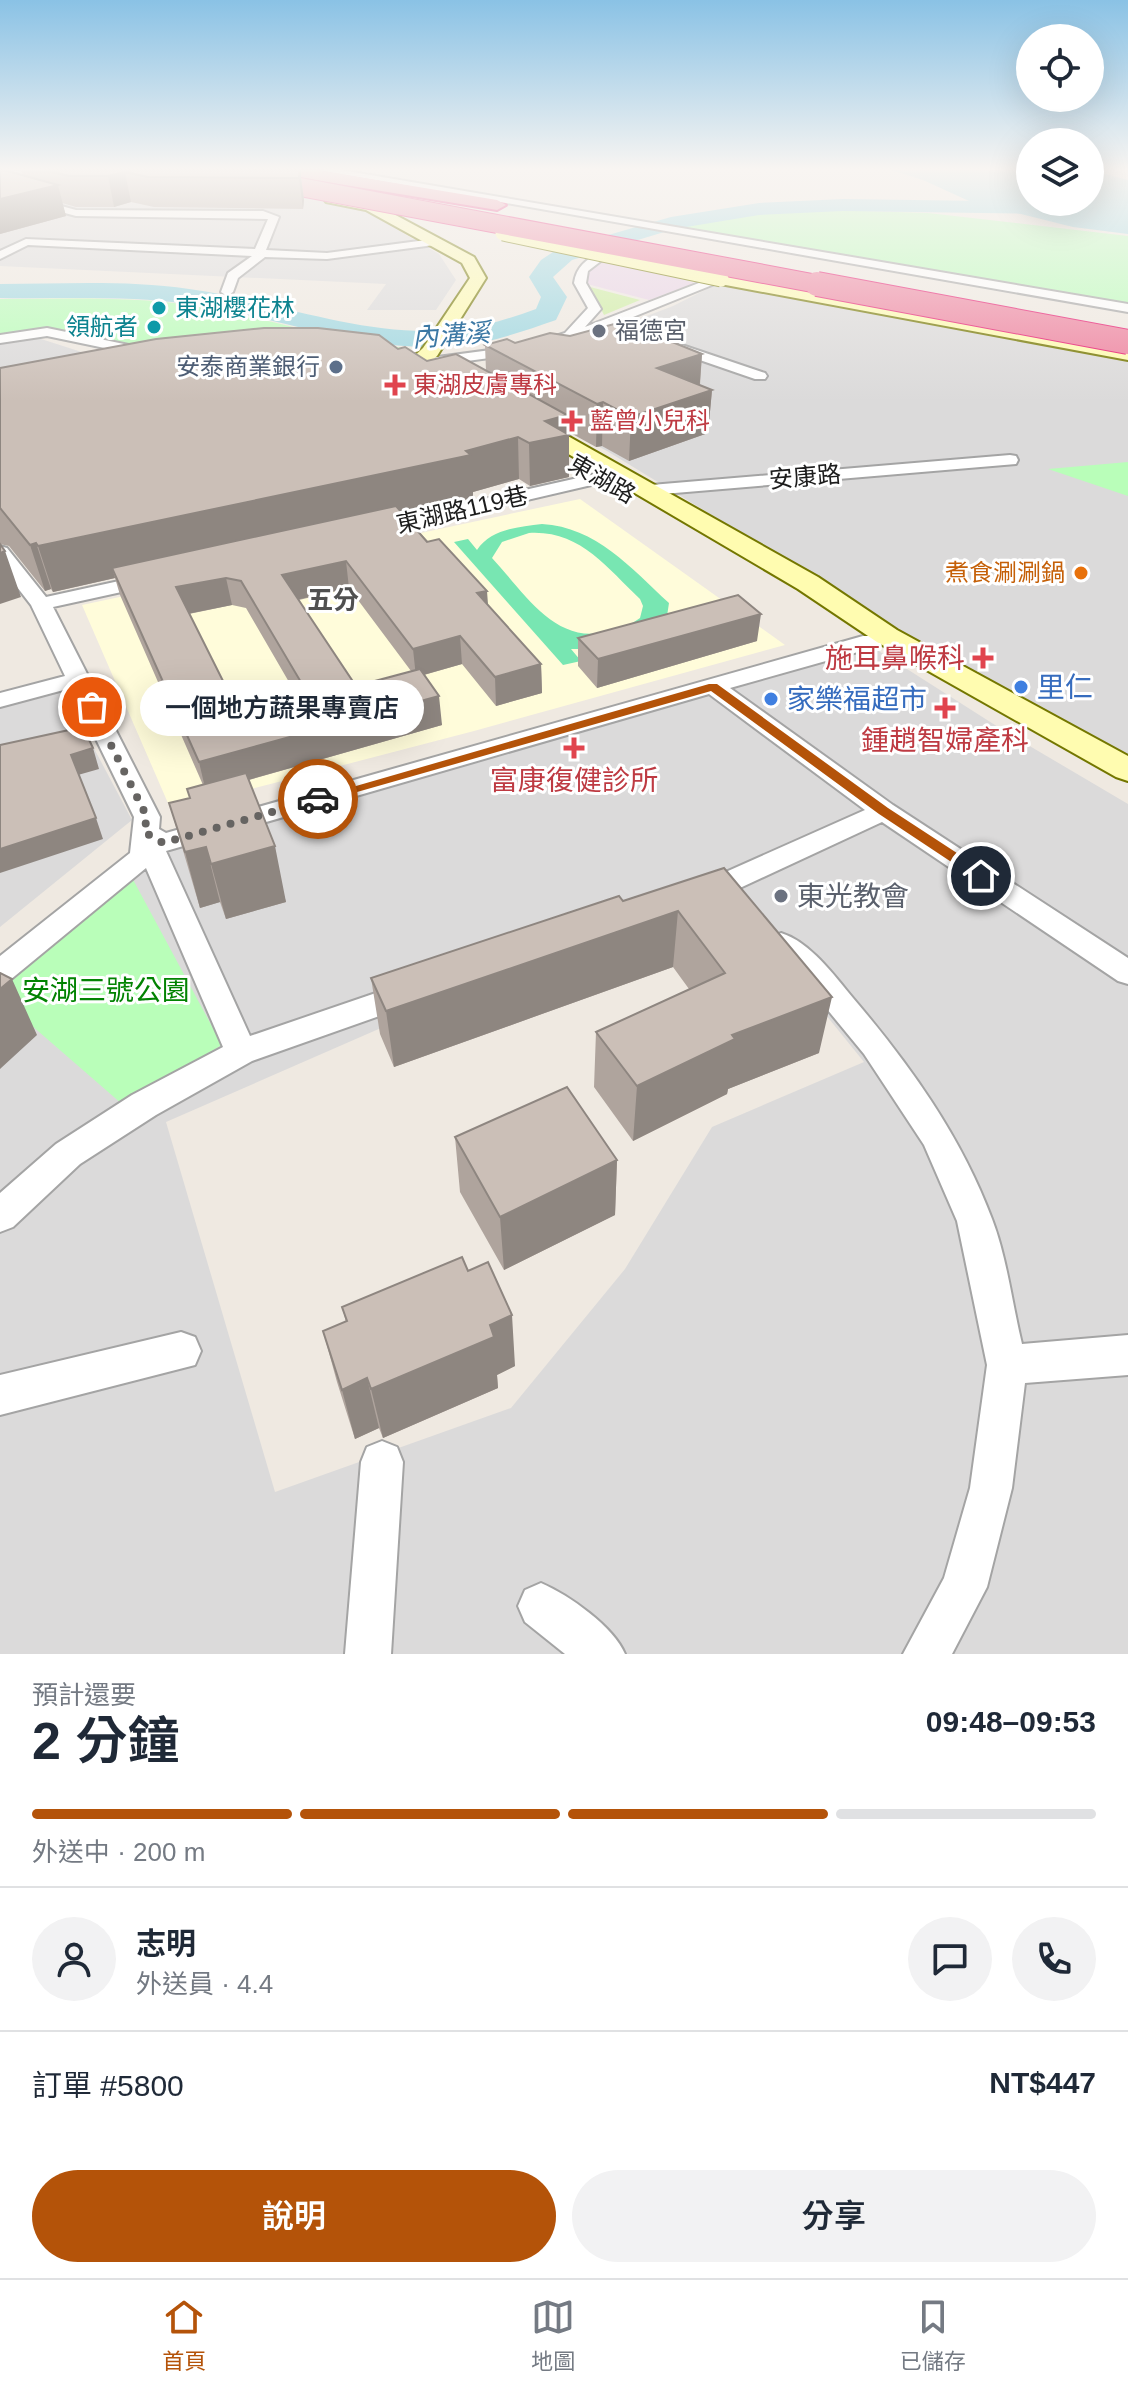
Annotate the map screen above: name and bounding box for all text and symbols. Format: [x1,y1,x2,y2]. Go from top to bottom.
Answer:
map controls [1016,24,1104,216]
button: locate [1016,24,1104,112]
button: layers [1016,128,1104,216]
place label: 東湖櫻花林 [175,294,295,321]
marker: 東湖櫻花林 [150,299,168,317]
place label: 領航者 [66,313,138,340]
water label: 內溝溪 [411,317,495,353]
place label: 福德宮 [615,317,687,344]
marker: 領航者 [145,318,163,336]
marker: 福德宮 [590,322,608,340]
place label: 安泰商業銀行 [176,353,320,380]
marker: 安泰商業銀行 [327,358,345,376]
place label: 東湖皮膚專科 [413,371,557,398]
marker: 東湖皮膚專科 [384,374,406,396]
place label: 藍曾小兒科 [590,407,710,434]
marker: 藍曾小兒科 [561,410,583,432]
street label: 東湖路 [564,449,640,508]
street label: 安康路 [768,460,842,493]
street label: 東湖路119巷 [393,481,530,538]
place label: 煮食涮涮鍋 [945,559,1065,586]
marker: 煮食涮涮鍋 [1072,564,1090,582]
district label: 五分 [307,585,359,615]
place label: 施耳鼻喉科 [825,643,965,674]
marker: 施耳鼻喉科 [972,647,994,669]
place label: 里仁 [1037,672,1093,703]
pin [58,673,126,741]
marker: 里仁 [1012,678,1030,696]
callout: 一個地方蔬果專賣店 [140,679,424,735]
place label: 家樂福超市 [787,684,927,715]
icon: bag [70,685,114,729]
marker: 家樂福超市 [762,690,780,708]
text: 一個地方蔬果專賣店 [165,693,399,723]
marker: 鍾趙智婦產科 [934,697,956,719]
place label: 鍾趙智婦產科 [861,725,1029,756]
marker: 富康復健診所 [563,737,585,759]
courier [278,759,358,839]
place label: 富康復健診所 [490,765,658,796]
icon: car [296,777,340,821]
pin [947,842,1015,910]
icon: home [959,854,1003,898]
place label: 東光教會 [797,881,909,912]
marker: 東光教會 [772,887,790,905]
park label: 安湖三號公園 [22,975,190,1006]
text: 預計還要 [32,1680,136,1710]
text: 09:48–09:53 [926,1705,1096,1738]
text: 2 分鐘 [32,1712,179,1770]
text: 外送中 · 200 m [32,1837,205,1867]
button: person [32,1917,116,2001]
button: chat [908,1917,992,2001]
button: phone [1012,1917,1096,2001]
text: 志明 [136,1927,196,1960]
text: 外送員 · 4.4 [136,1969,273,1999]
text: NT$447 [989,2066,1096,2099]
text: 訂單 #5800 [32,2069,184,2102]
button: 說明 [32,2170,556,2262]
button: 分享 [572,2170,1096,2262]
tab: 首頁 [162,2295,206,2375]
tab: 地圖 [531,2295,575,2375]
tab: 已儲存 [900,2295,966,2375]

